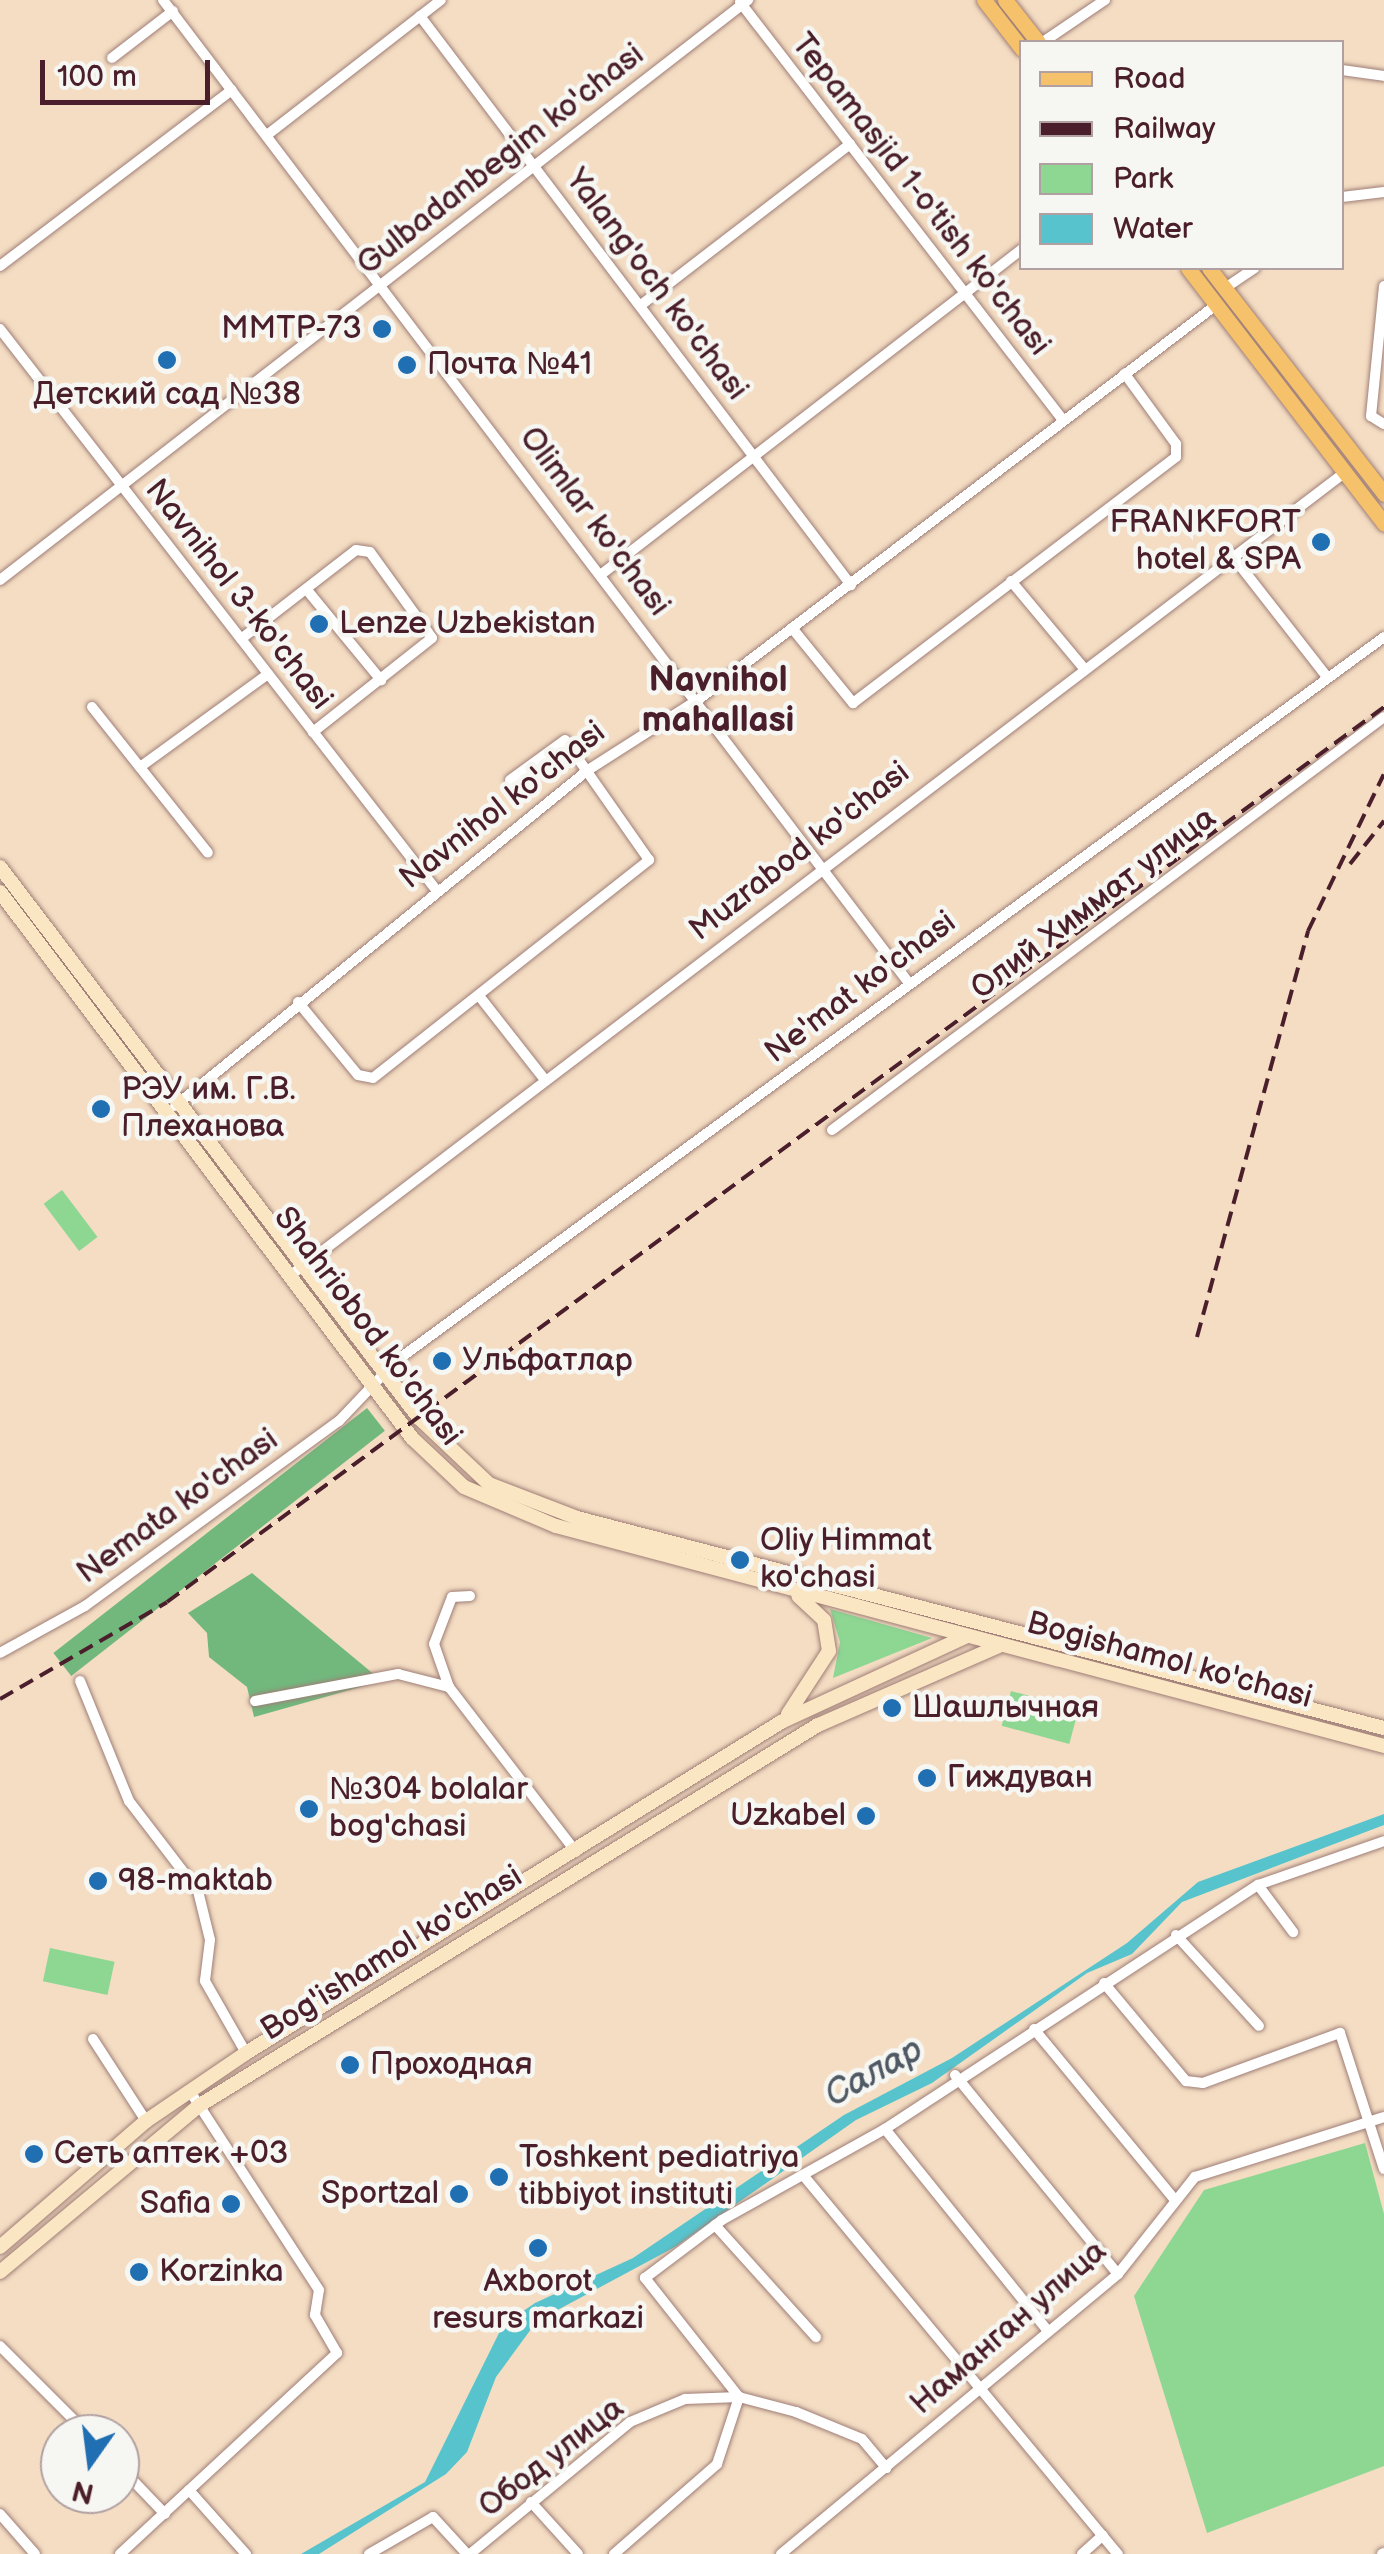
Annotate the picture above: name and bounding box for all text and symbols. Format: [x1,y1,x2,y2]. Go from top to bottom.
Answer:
street label: Tepamasjid 1-o'tish ko'chasi [782,26,1058,364]
street label: Gulbadanbegim ko'chasi [350,36,652,284]
scale bar [45,40,215,102]
legend [1019,40,1344,270]
text: 100 m [57,59,137,95]
text: Road [1113,61,1186,97]
text: Railway [1113,111,1215,147]
text: Park [1113,161,1173,197]
street label: Yalang'och ko'chasi [557,162,755,408]
text: Water [1113,211,1193,247]
place label: MMTP-73 [221,310,362,348]
marker: MMTP-73 [371,318,393,340]
place label: Почта №41 [427,346,592,384]
marker: Детский сад №38 [156,349,178,371]
marker: Почта №41 [396,354,418,376]
place label: Детский сад №38 [33,376,301,414]
street label: Olimlar ko'chasi [511,420,677,624]
street label: Navnihol 3-ko'chasi [136,472,340,718]
place label: FRANKFORT hotel & SPA [1109,505,1301,580]
marker: FRANKFORT hotel & SPA [1310,531,1332,553]
place label: Lenze Uzbekistan [339,605,596,643]
marker: Lenze Uzbekistan [308,613,330,635]
district label: Navnihol mahallasi [642,660,794,742]
street label: Navnihol ko'chasi [393,714,613,898]
street label: Muzrabod ko'chasi [682,754,918,950]
street label: Олий Химмат улица [964,800,1224,1008]
street label: Ne'mat ko'chasi [758,904,964,1072]
place label: РЭУ им. Г.В. Плеханова [121,1072,296,1147]
marker: РЭУ им. Г.В. Плеханова [90,1098,112,1120]
street label: Shahriobod ko'chasi [265,1200,469,1454]
place label: Ульфатлар [462,1342,633,1380]
marker: Ульфатлар [431,1350,453,1372]
street label: Nemata ko'chasi [70,1421,286,1593]
place label: Oliy Himmat ko'chasi [760,1523,934,1598]
marker: Oliy Himmat ko'chasi [729,1549,751,1571]
street label: Bogishamol ko'chasi [1022,1604,1316,1718]
place label: Шашлычная [912,1689,1099,1727]
marker: Шашлычная [881,1697,903,1719]
place label: Гиждуван [947,1759,1093,1797]
marker: Гиждуван [916,1767,938,1789]
place label: №304 bolalar bog'chasi [329,1772,528,1847]
place label: Uzkabel [730,1797,846,1835]
marker: №304 bolalar bog'chasi [298,1798,320,1820]
marker: Uzkabel [855,1805,877,1827]
street label: Bog'ishamol ko'chasi [254,1858,530,2050]
place label: 98-maktab [118,1862,273,1900]
marker: 98-maktab [87,1870,109,1892]
water label: Салар [818,2029,930,2117]
place label: Проходная [370,2046,533,2084]
marker: Проходная [339,2054,361,2076]
place label: Сеть аптек +03 [54,2135,288,2173]
place label: Toshkent pediatriya tibbiyot instituti [519,2140,799,2215]
marker: Сеть аптек +03 [23,2143,45,2165]
marker: Toshkent pediatriya tibbiyot instituti [488,2166,510,2188]
place label: Sportzal [321,2175,439,2213]
marker: Sportzal [448,2183,470,2205]
place label: Safia [140,2185,211,2223]
marker: Safia [220,2193,242,2215]
street label: Наманган улица [903,2233,1115,2423]
marker: Axborot resurs markazi [527,2237,549,2259]
place label: Korzinka [159,2253,284,2291]
marker: Korzinka [128,2261,150,2283]
place label: Axborot resurs markazi [432,2264,644,2339]
street label: Обод улица [472,2390,632,2526]
north arrow [40,2414,140,2514]
text: N [69,2473,97,2510]

